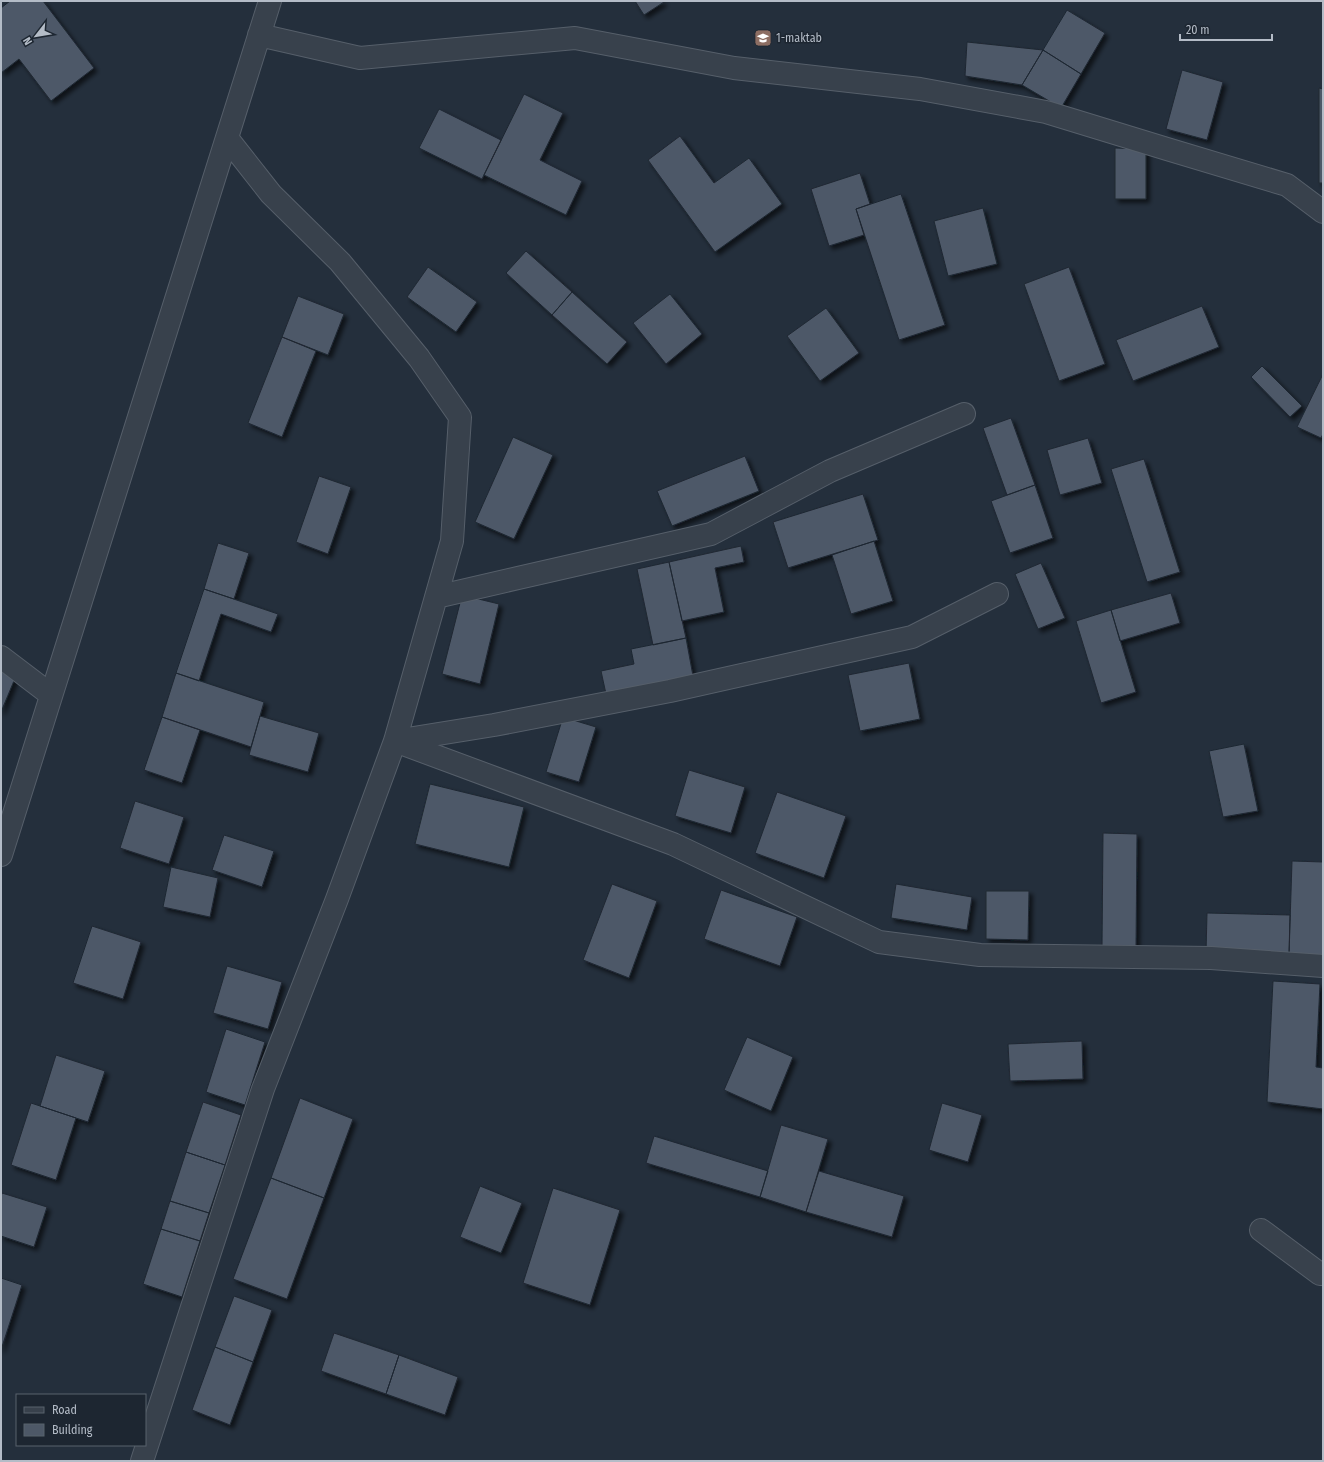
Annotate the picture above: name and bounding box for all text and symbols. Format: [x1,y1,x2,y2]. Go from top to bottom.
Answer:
north arrow [16,16,56,56]
scale bar [1180,16,1272,42]
text: 20 m [1186,23,1210,37]
school or university icon: 1-maktab [753,28,773,48]
place label: 1-maktab [776,31,822,45]
text: N [21,35,35,47]
legend [16,1394,146,1446]
text: Road [52,1403,77,1417]
text: Building [52,1423,93,1437]

